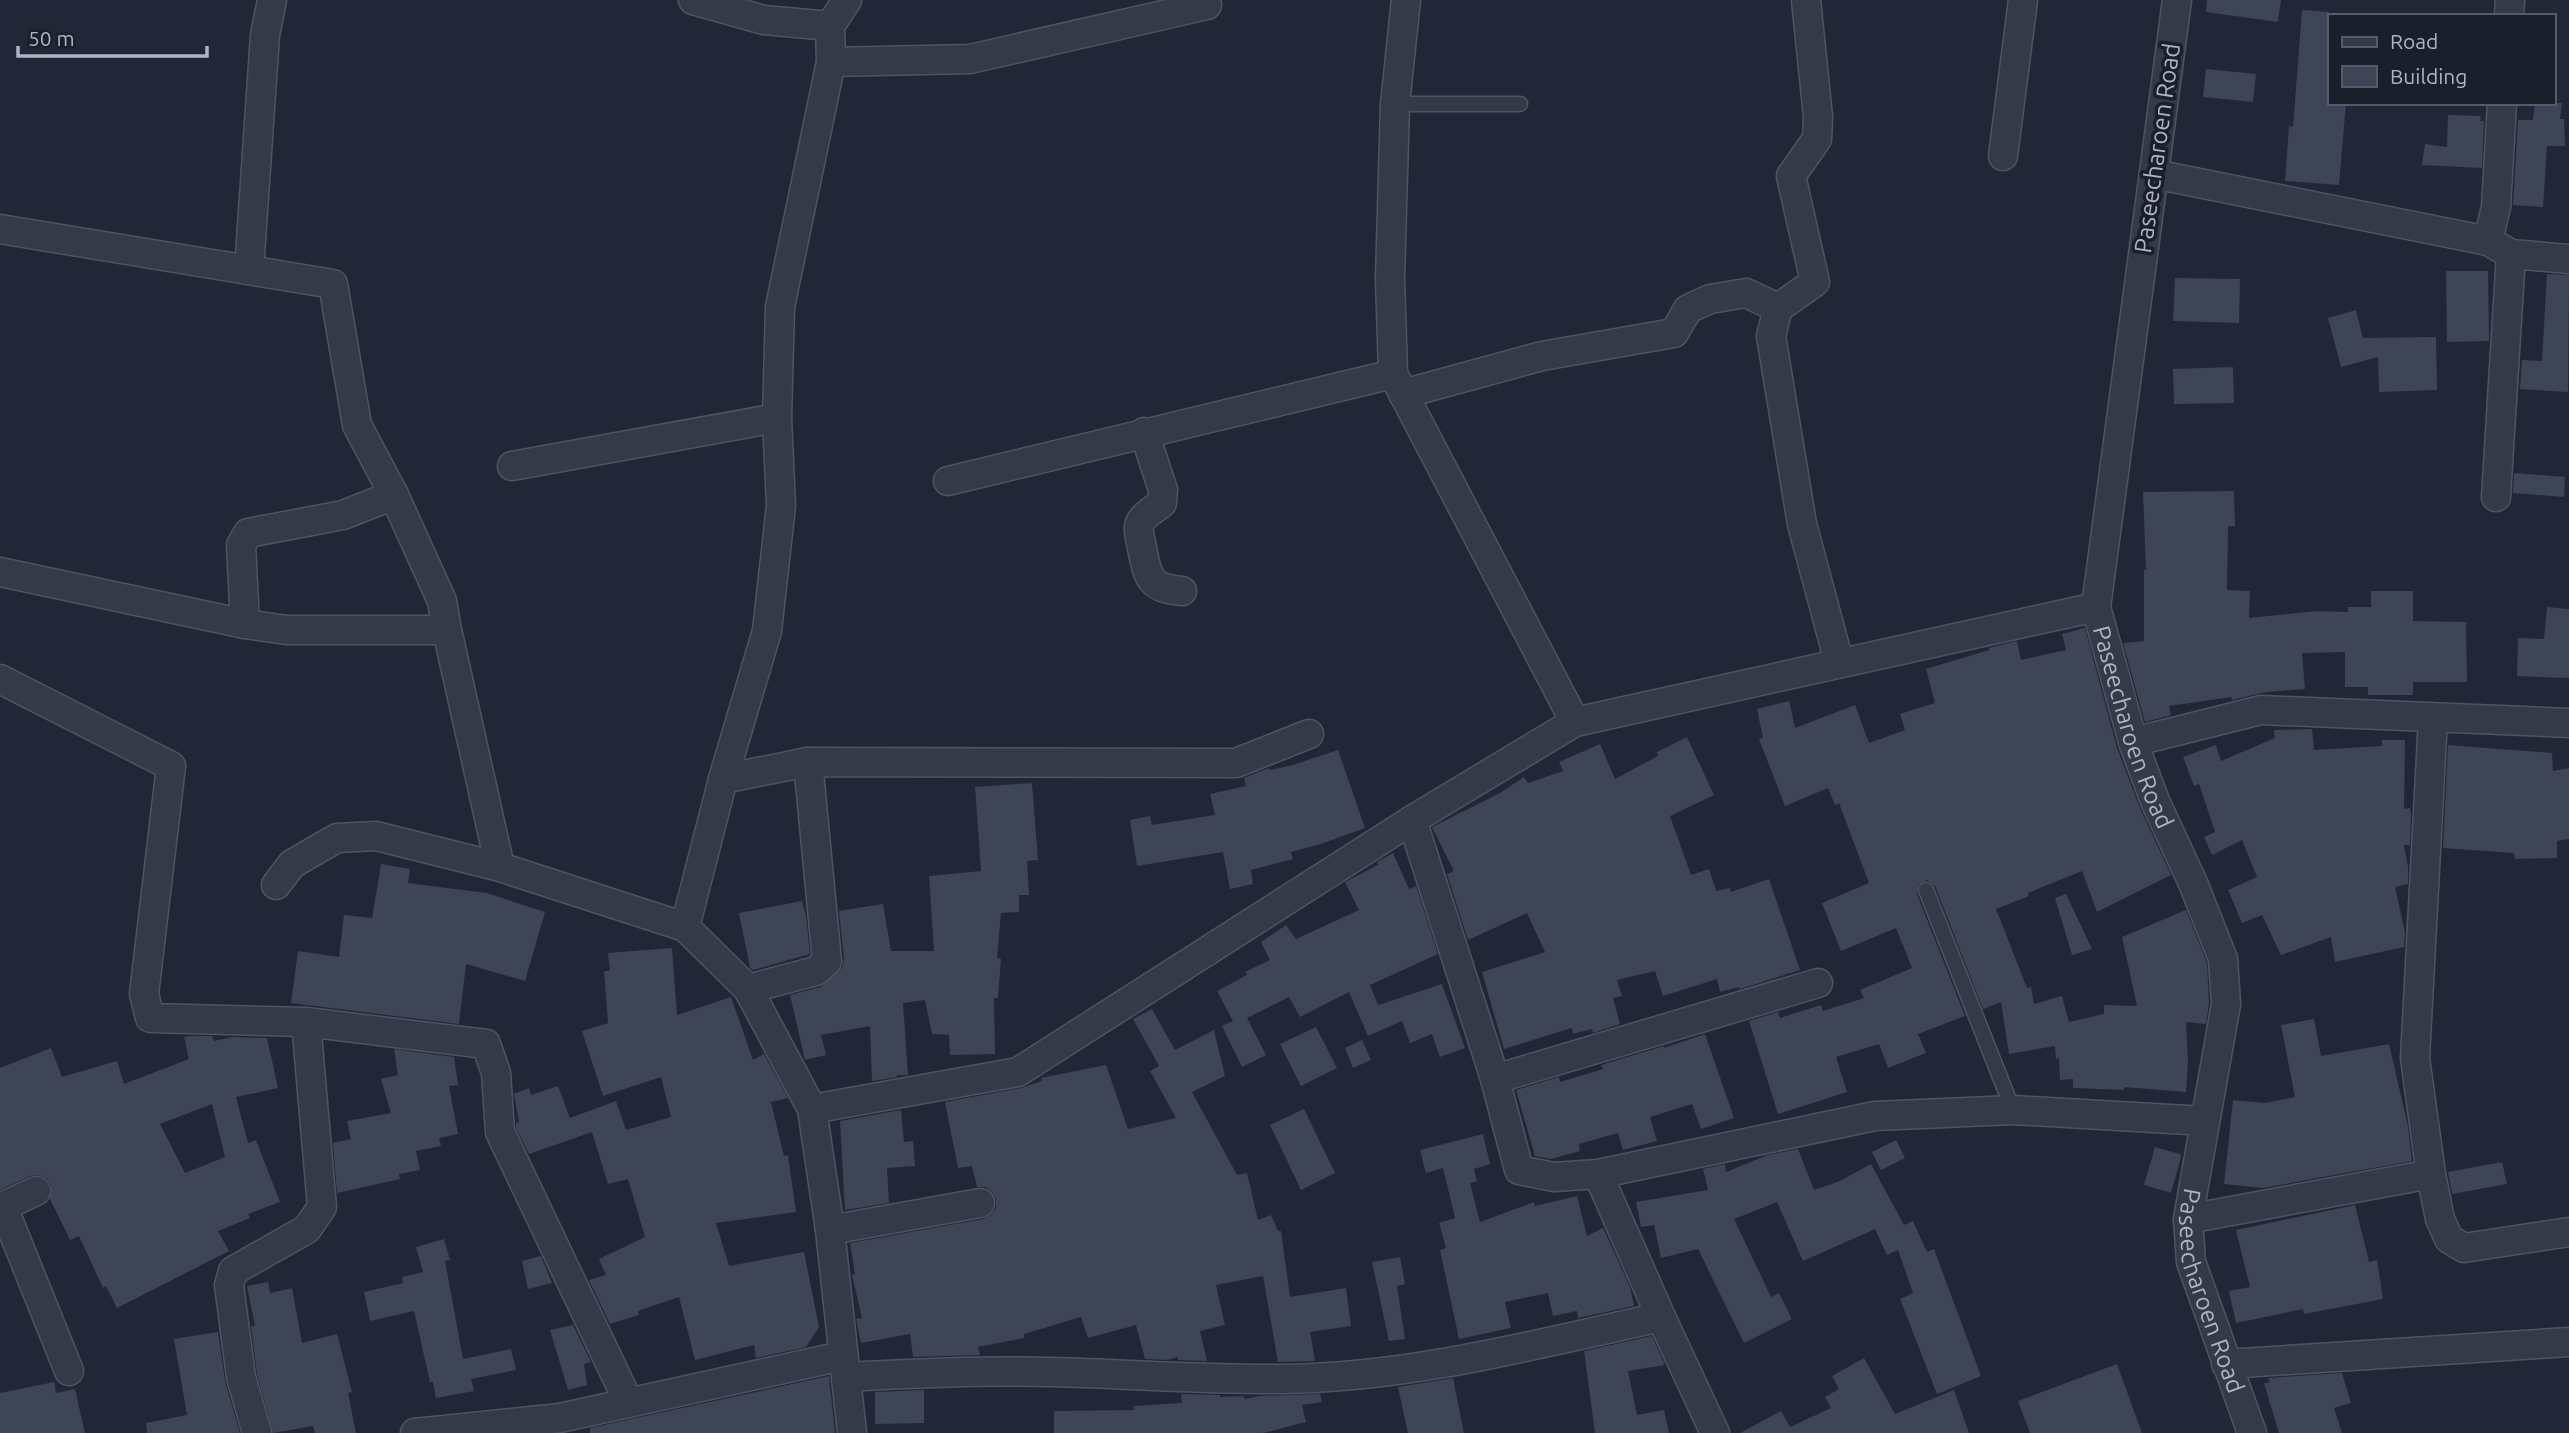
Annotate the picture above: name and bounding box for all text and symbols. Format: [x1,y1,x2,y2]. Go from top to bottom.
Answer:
scale bar [18,14,206,58]
legend [2328,14,2555,105]
text: 50 m [28,26,75,50]
text: Road [2390,29,2438,53]
street label: Paseecharoen Road [2129,41,2185,255]
text: Building [2390,64,2467,88]
street label: Paseecharoen Road [2088,623,2179,832]
street label: Paseecharoen Road [2174,1186,2250,1396]

